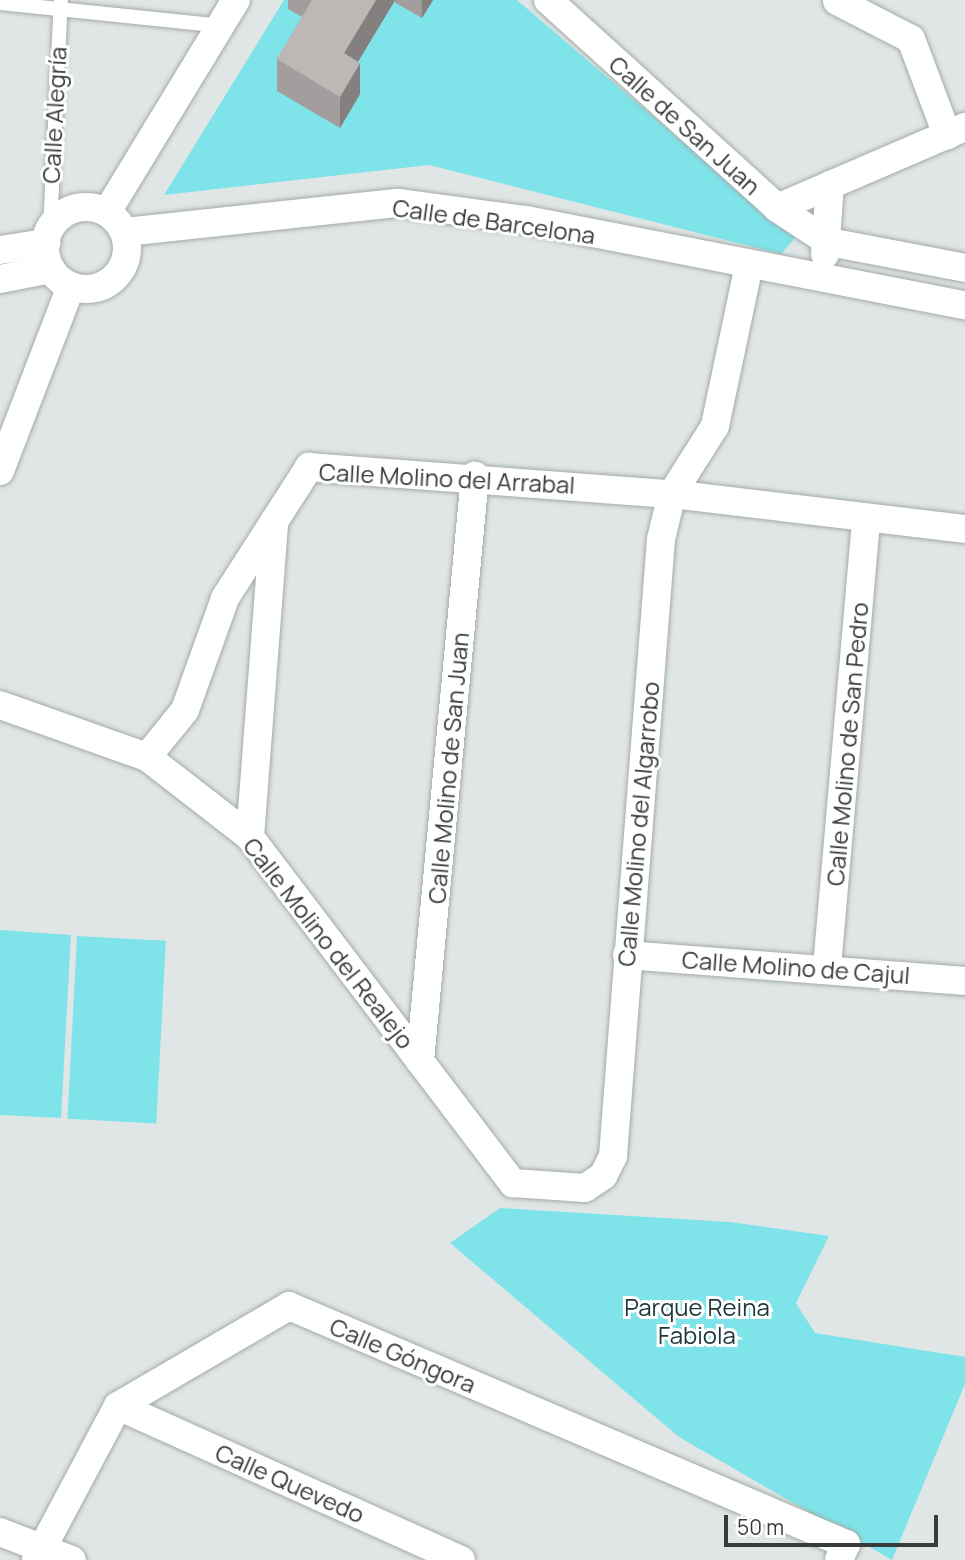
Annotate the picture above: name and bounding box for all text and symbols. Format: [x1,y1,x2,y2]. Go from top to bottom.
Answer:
street label: Calle Alegría [36,46,72,184]
street label: Calle de San Juan [603,49,767,201]
street label: Calle de Barcelona [391,193,597,249]
street label: Calle Molino del Arrabal [318,457,576,499]
street label: Calle Molino de San Pedro [820,601,874,887]
street label: Calle Molino de San Juan [422,631,474,905]
street label: Calle Molino del Algarrobo [611,680,665,968]
street label: Calle Molino del Realejo [238,832,420,1054]
street label: Calle Molino de Cajul [681,945,911,989]
park label: Parque Reina Fabiola [624,1293,770,1349]
street label: Calle Góngora [326,1311,480,1399]
street label: Calle Quevedo [211,1437,369,1529]
scale bar [727,1500,940,1544]
text: 50 m [737,1513,784,1541]

